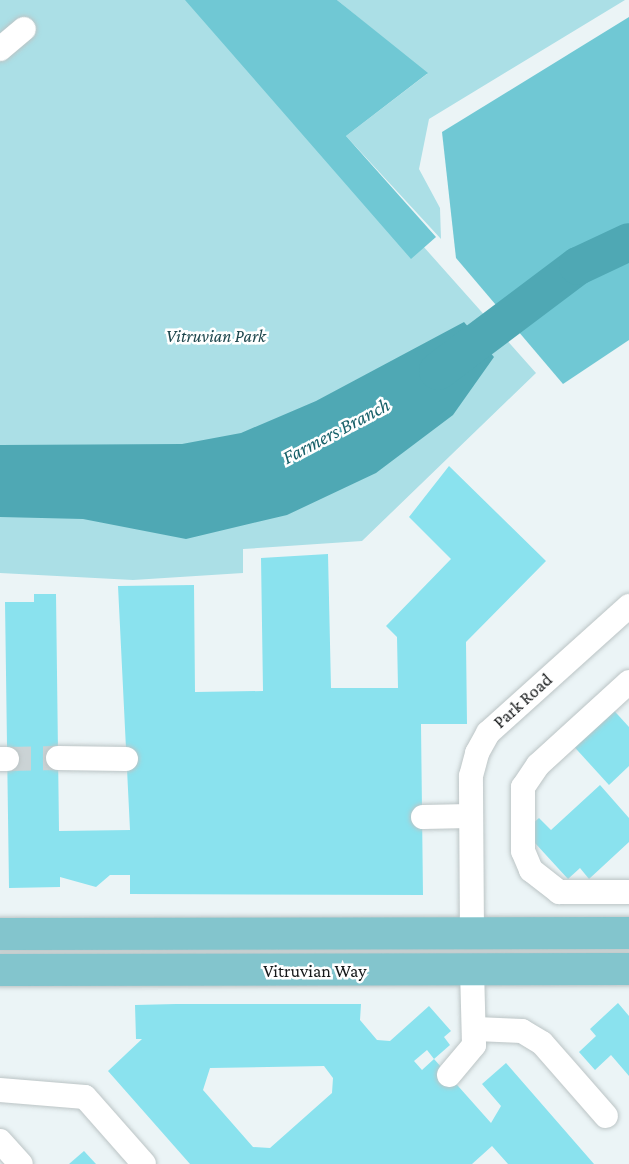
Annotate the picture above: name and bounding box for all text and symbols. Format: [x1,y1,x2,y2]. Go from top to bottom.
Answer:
park label: Vitruvian Park [166,325,266,347]
water label: Farmers Branch [278,393,394,469]
street label: Park Road [489,669,557,733]
street label: Vitruvian Way [263,960,367,982]

